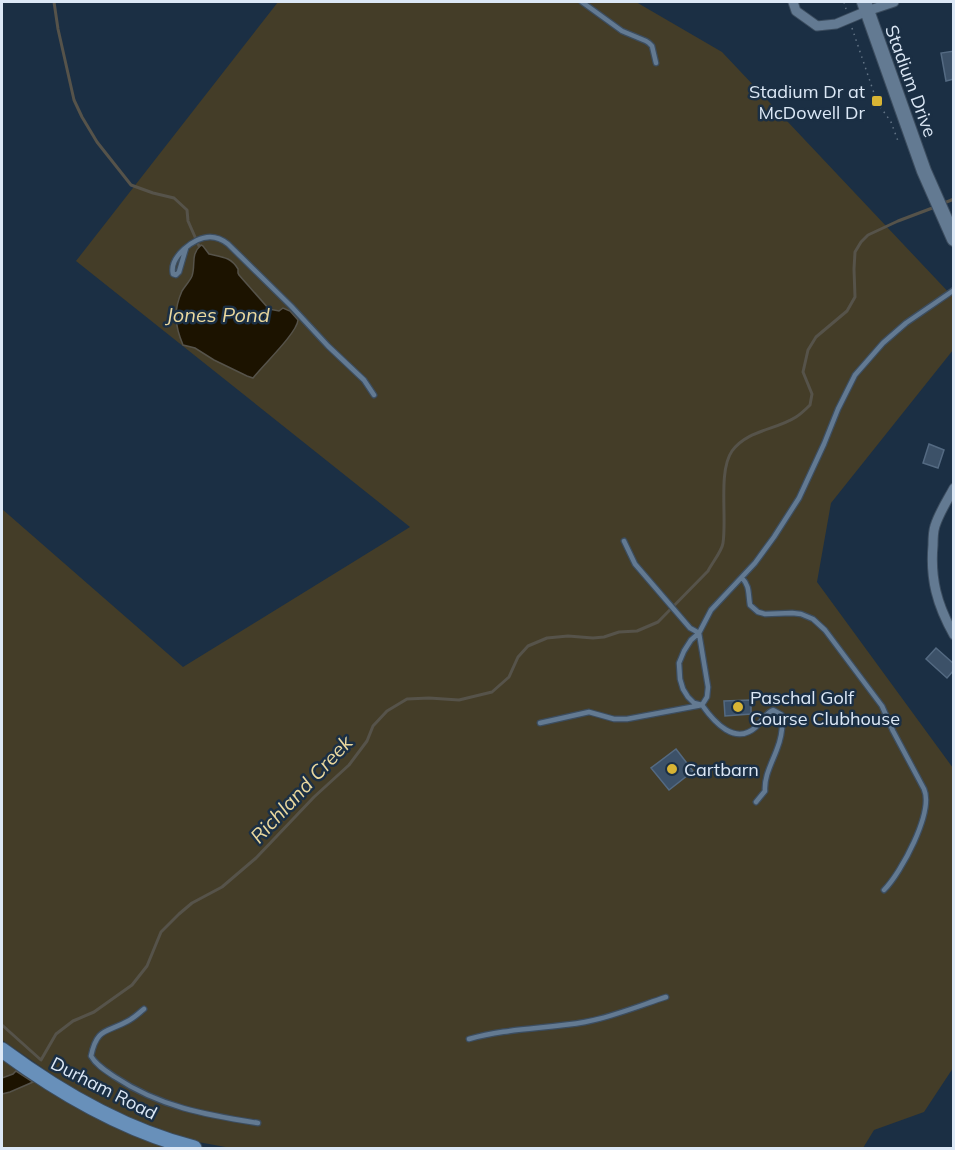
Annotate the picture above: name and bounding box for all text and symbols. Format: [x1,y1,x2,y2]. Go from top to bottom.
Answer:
street label: Stadium Drive [880,22,942,140]
place label: Stadium Dr at McDowell Dr [749,80,865,124]
marker: Stadium Dr at McDowell Dr [870,94,884,108]
water label: Jones Pond [164,302,270,327]
place label: Paschal Golf Course Clubhouse [750,686,900,730]
marker: Paschal Golf Course Clubhouse [731,700,745,714]
water label: Richland Creek [245,729,358,848]
place label: Cartbarn [684,758,759,781]
marker: Cartbarn [665,762,679,776]
street label: Durham Road [47,1051,161,1125]

